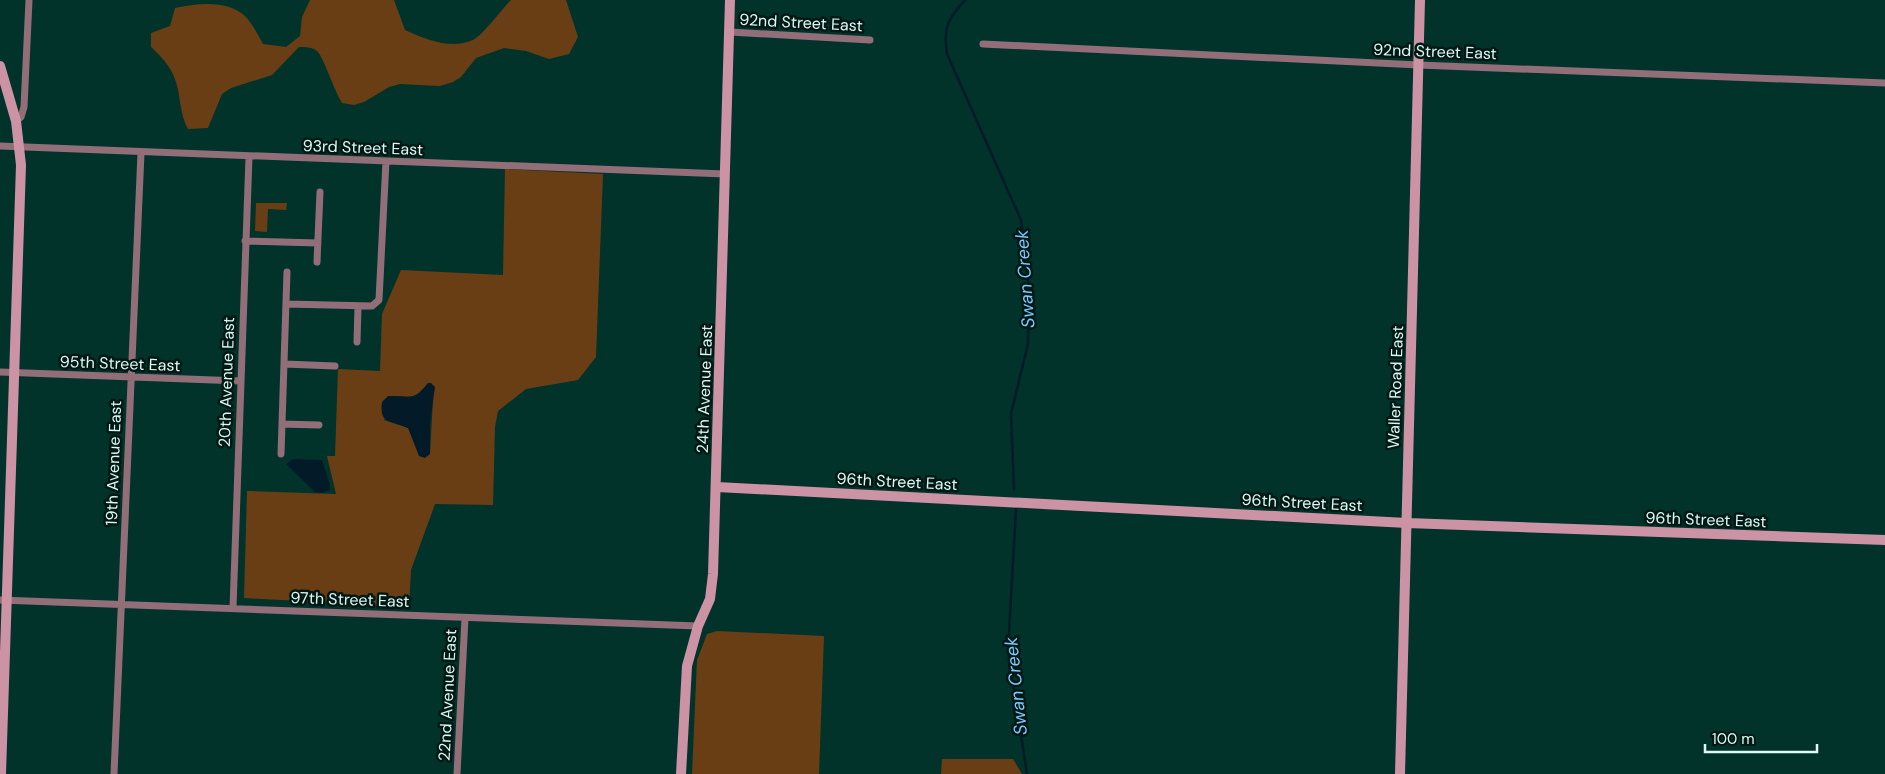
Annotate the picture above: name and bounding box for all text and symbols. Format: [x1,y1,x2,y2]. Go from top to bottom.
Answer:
street label: 92nd Street East [739,9,863,36]
street label: 92nd Street East [1373,39,1497,64]
street label: 93rd Street East [302,135,424,160]
water label: Swan Creek [1010,228,1040,329]
street label: 20th Avenue East [214,317,239,447]
street label: 24th Avenue East [692,324,717,454]
street label: Waller Road East [1383,325,1408,449]
street label: 95th Street East [59,351,181,376]
street label: 19th Avenue East [101,400,126,526]
street label: 96th Street East [836,468,958,495]
street label: 96th Street East [1241,489,1363,516]
street label: 96th Street East [1645,507,1767,532]
street label: 97th Street East [290,587,410,612]
street label: 22nd Avenue East [434,628,461,762]
water label: Swan Creek [999,635,1033,736]
scale bar [1705,722,1818,754]
text: 100 m [1712,729,1755,749]

